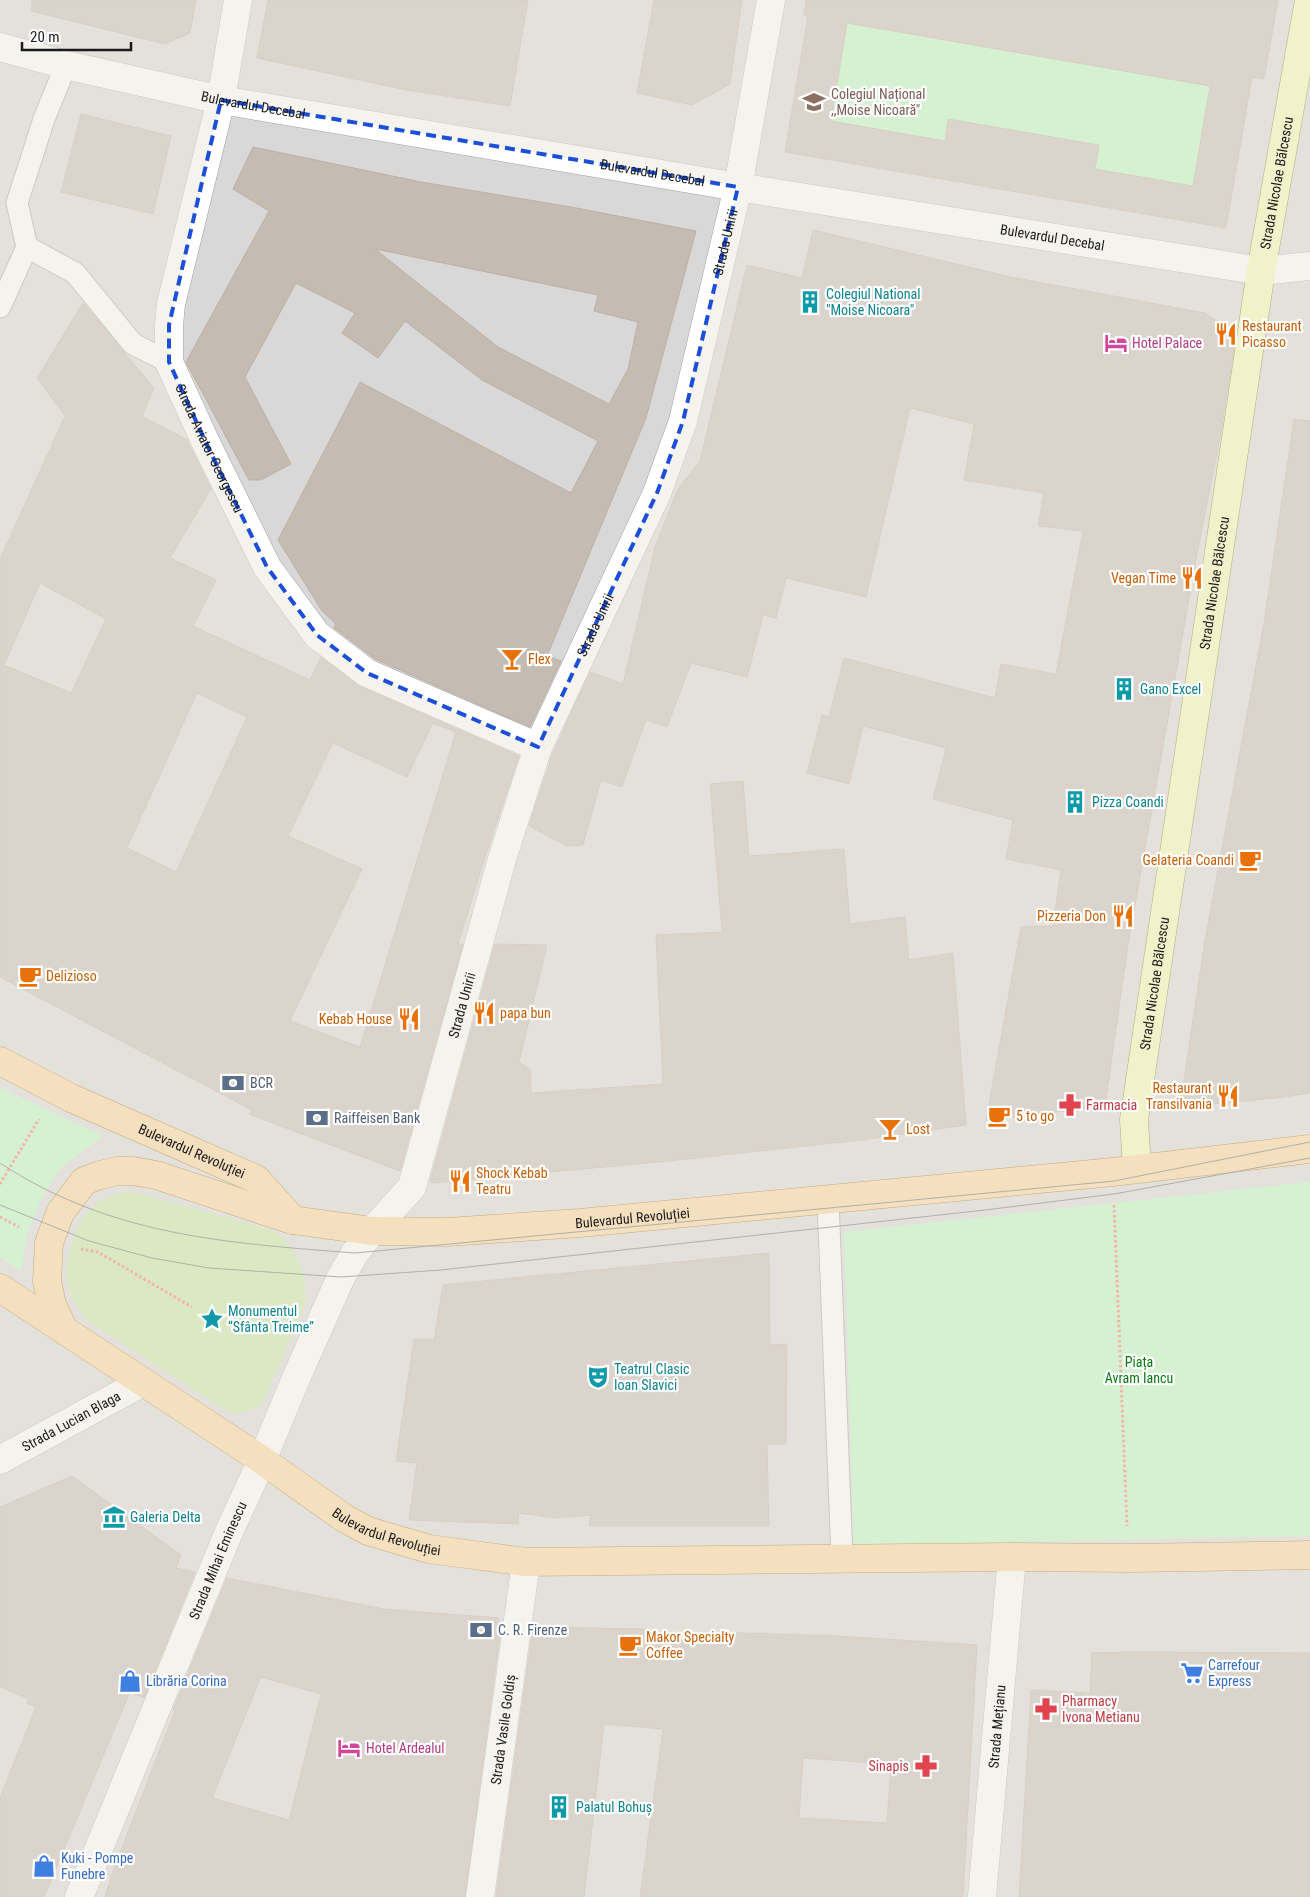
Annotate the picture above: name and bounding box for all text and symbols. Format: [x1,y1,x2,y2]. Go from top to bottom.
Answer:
scale bar [22,20,131,52]
text: 20 m [30,28,60,46]
place label: Colegiul Național ,,Moise Nicoară" [831,86,926,118]
street label: Bulevardul Decebal [200,88,307,122]
school or university icon: Colegiul Național ,,Moise Nicoară" [801,89,827,115]
street label: Strada Nicolae Bălcescu [1257,115,1296,250]
street label: Bulevardul Decebal [599,156,706,189]
street label: Strada Unirii [710,207,741,277]
street label: Bulevardul Decebal [999,221,1106,254]
place label: Colegiul National "Moise Nicoara" [826,286,921,318]
building icon: Colegiul National "Moise Nicoara" [797,289,823,315]
place label: Restaurant Picasso [1242,318,1302,350]
restaurant icon: Restaurant Picasso [1213,321,1239,347]
hotel icon: Hotel Palace [1103,330,1129,356]
place label: Hotel Palace [1132,335,1203,351]
street label: Strada Aviator Georgescu [172,382,247,515]
street label: Strada Nicolae Bălcescu [1196,515,1232,651]
restaurant icon: Vegan Time [1179,565,1205,591]
place label: Vegan Time [1111,570,1176,586]
street label: Strada Unirii [574,591,617,659]
bar icon: Flex [499,646,525,672]
place label: Flex [528,651,551,667]
building icon: Gano Excel [1111,676,1137,702]
place label: Gano Excel [1140,681,1201,697]
building icon: Pizza Coandi [1062,789,1088,815]
place label: Pizza Coandi [1092,794,1164,810]
cafe icon: Gelateria Coandi [1237,847,1263,873]
place label: Gelateria Coandi [1143,852,1234,868]
restaurant icon: Pizzeria Don [1110,903,1136,929]
place label: Pizzeria Don [1037,908,1106,924]
street label: Strada Nicolae Bălcescu [1137,916,1172,1051]
cafe icon: Delizioso [17,963,43,989]
place label: Delizioso [46,968,97,984]
street label: Strada Unirii [445,970,479,1040]
restaurant icon: papa bun [471,1000,497,1026]
place label: papa bun [500,1005,551,1021]
restaurant icon: Kebab House [396,1006,422,1032]
place label: Kebab House [319,1011,392,1027]
bank icon: BCR [220,1070,246,1096]
place label: BCR [250,1075,274,1091]
place label: Restaurant Transilvania [1146,1080,1212,1112]
restaurant icon: Restaurant Transilvania [1215,1083,1241,1109]
pharmacy icon: Farmacia [1057,1092,1083,1118]
place label: Farmacia [1086,1097,1137,1113]
cafe icon: 5 to go [986,1103,1012,1129]
bank icon: Raiffeisen Bank [304,1105,330,1131]
place label: 5 to go [1016,1108,1054,1124]
place label: Raiffeisen Bank [334,1110,421,1126]
bar icon: Lost [877,1116,903,1142]
street label: Bulevardul Revoluției [136,1121,248,1181]
place label: Lost [906,1121,930,1137]
place label: Shock Kebab Teatru [476,1165,548,1197]
restaurant icon: Shock Kebab Teatru [447,1168,473,1194]
street label: Bulevardul Revoluției [575,1205,690,1231]
place label: Monumentul “Sfânta Treime” [228,1303,314,1335]
place icon: Monumentul “Sfânta Treime” [199,1306,225,1332]
park label: Piața Avram Iancu [1105,1354,1173,1386]
place label: Teatrul Clasic Ioan Slavici [614,1361,689,1393]
theatre icon: Teatrul Clasic Ioan Slavici [585,1364,611,1390]
street label: Strada Lucian Blaga [19,1388,123,1455]
street label: Strada Mihai Eminescu [186,1499,250,1622]
museum icon: Galeria Delta [101,1504,127,1530]
street label: Bulevardul Revoluției [329,1504,442,1558]
place label: Galeria Delta [130,1509,201,1525]
bank icon: C. R. Firenze [468,1617,494,1643]
place label: C. R. Firenze [498,1622,568,1638]
place label: Makor Specialty Coffee [646,1629,735,1661]
cafe icon: Makor Specialty Coffee [617,1632,643,1658]
place label: Carrefour Express [1208,1657,1260,1689]
supermarket icon: Carrefour Express [1179,1660,1205,1686]
shop icon: Librăria Corina [117,1668,143,1694]
place label: Librăria Corina [146,1673,227,1689]
street label: Strada Vasile Goldiș [488,1673,519,1786]
street label: Strada Mețianu [985,1684,1009,1769]
place label: Pharmacy Ivona Metianu [1062,1693,1140,1725]
pharmacy icon: Pharmacy Ivona Metianu [1033,1696,1059,1722]
hotel icon: Hotel Ardealul [336,1735,362,1761]
place label: Hotel Ardealul [366,1740,444,1756]
pharmacy icon: Sinapis [913,1753,939,1779]
place label: Sinapis [869,1758,909,1774]
building icon: Palatul Bohuș [546,1794,572,1820]
place label: Palatul Bohuș [576,1799,652,1816]
place label: Kuki - Pompe Funebre [61,1850,134,1882]
shop icon: Kuki - Pompe Funebre [31,1853,57,1879]

